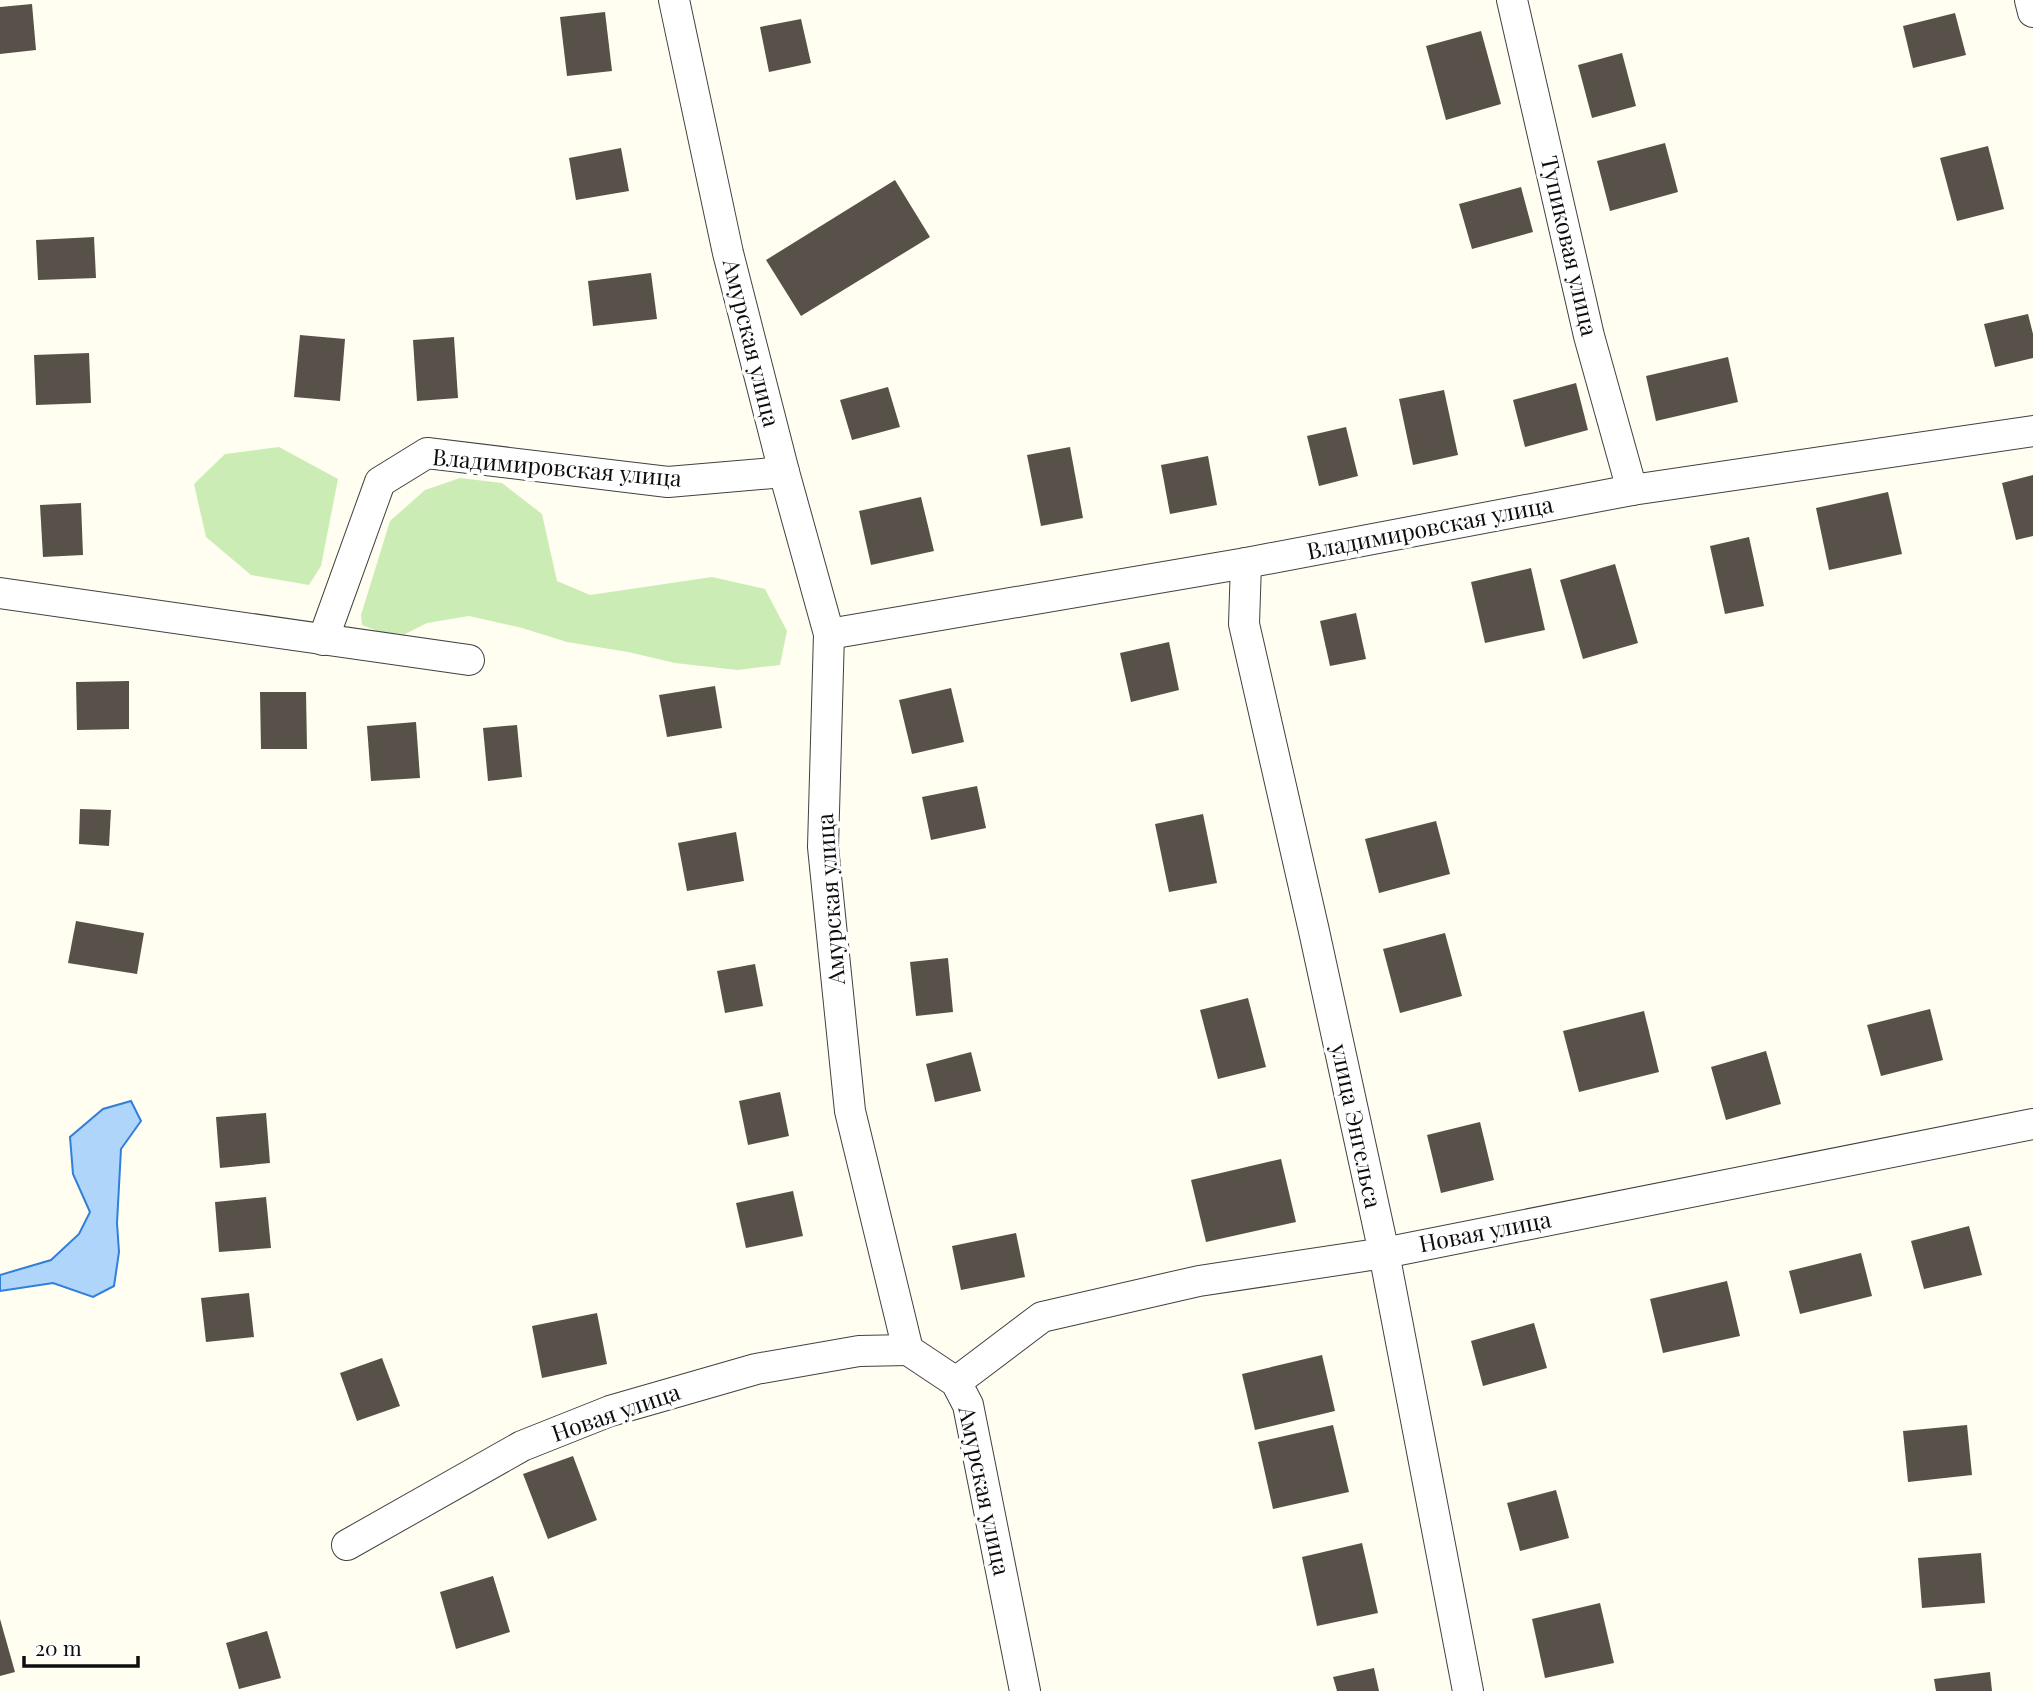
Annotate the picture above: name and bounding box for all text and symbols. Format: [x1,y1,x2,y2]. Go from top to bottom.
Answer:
street label: Тупиковая улица [1535,153,1606,339]
street label: Амурская улица [716,255,788,430]
street label: Владимировская улица [431,440,684,493]
street label: Владимировская улица [1304,487,1556,566]
street label: Амурская улица [808,812,851,987]
street label: улица Энгельса [1325,1040,1390,1211]
street label: Новая улица [1416,1202,1554,1259]
street label: Новая улица [547,1375,684,1448]
street label: Амурская улица [952,1402,1019,1578]
scale bar [24,1624,138,1668]
text: 20 m [35,1633,82,1661]

